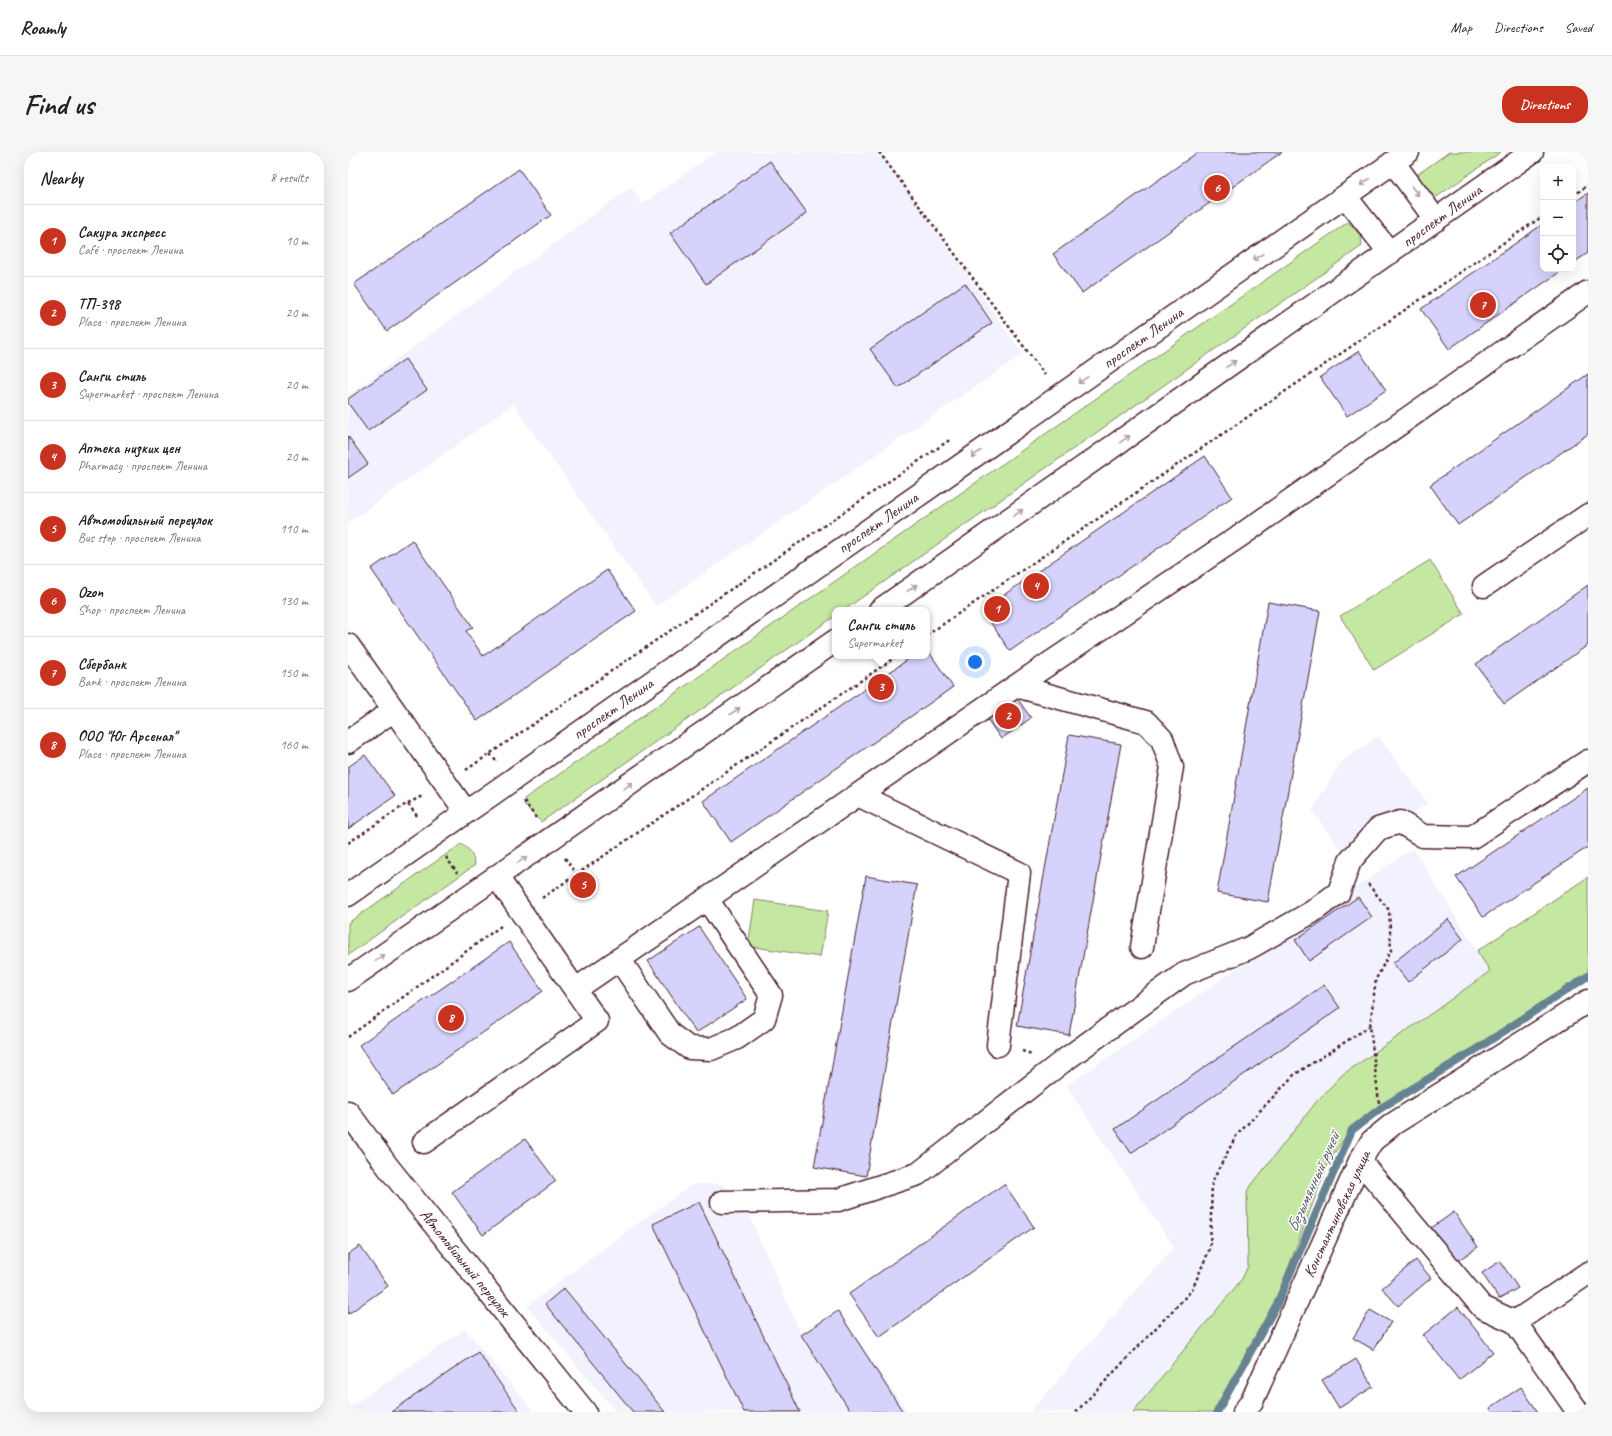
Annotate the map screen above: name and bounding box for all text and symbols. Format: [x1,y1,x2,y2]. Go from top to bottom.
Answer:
text: Roamly [20,16,66,40]
text: Map [1451,19,1472,36]
text: Directions [1494,19,1543,36]
text: Saved [1565,19,1592,36]
button: Directions [1502,86,1588,123]
text: Find us [24,87,94,122]
map controls [1540,164,1576,272]
button: + [1540,164,1576,200]
text: Nearby [40,168,83,189]
text: 8 results [270,170,308,186]
pin: 6 [1204,173,1230,203]
one-way arrow [1359,178,1370,186]
street label: проспект Ленина [1398,179,1487,252]
one-way arrow [1411,185,1419,196]
button: − [1540,200,1576,236]
text: Сакура экспресс [78,223,166,242]
text: 1 [50,233,56,249]
text: 10 m [286,233,308,249]
button: locate [1540,236,1576,272]
text: Café · проспект Ленина [78,242,183,258]
one-way arrow [1253,253,1264,261]
pin: 7 [1470,290,1496,320]
text: ТП-398 [78,295,120,314]
street label: проспект Ленина [1099,302,1189,373]
text: 2 [50,305,56,321]
text: 20 m [286,305,308,321]
text: Place · проспект Ленина [78,314,186,330]
one-way arrow [1226,360,1237,368]
text: Санги стиль [78,367,145,386]
one-way arrow [1078,376,1089,384]
text: 3 [50,377,56,393]
text: 20 m [286,377,308,393]
text: Supermarket · проспект Ленина [78,386,218,402]
one-way arrow [1119,435,1130,443]
text: Аптека низких цен [78,439,180,458]
text: 4 [50,449,56,465]
text: 20 m [286,449,308,465]
one-way arrow [971,450,982,458]
text: Pharmacy · проспект Ленина [78,458,207,474]
street label: проспект Ленина [834,487,924,558]
one-way arrow [1013,509,1024,517]
text: Автомобильный переулок [78,511,212,530]
text: 5 [50,521,56,537]
text: 110 m [280,521,308,537]
text: Bus stop · проспект Ленина [78,530,200,546]
pin: 4 [1023,571,1049,601]
text: Ozon [78,583,103,602]
one-way arrow [906,584,917,592]
text: 6 [50,593,56,609]
text: 130 m [280,593,308,609]
pin: 1 [984,594,1010,624]
text: Shop · проспект Ленина [78,602,185,618]
popup [832,607,930,659]
text: Санги стиль [847,616,915,635]
text: Supermarket [847,635,903,651]
your location [965,652,985,672]
text: Сбербанк [78,655,126,674]
text: 7 [50,665,56,681]
text: 150 m [280,665,308,681]
pin: 3 [868,672,894,702]
street label: проспект Ленина [569,673,659,744]
text: Bank · проспект Ленина [78,674,186,690]
pin: 2 [995,701,1021,731]
one-way arrow [729,707,740,715]
text: ООО "Юг Арсенал" [78,727,176,746]
text: 8 [50,737,56,753]
text: 160 m [280,737,308,753]
text: Place · проспект Ленина [78,746,186,762]
one-way arrow [623,782,634,790]
one-way arrow [516,856,527,864]
pin: 5 [570,870,596,900]
one-way arrow [374,954,385,962]
pin: 8 [438,1003,464,1033]
water label: Безымянный ручей [1282,1125,1347,1236]
street label: Константиновская улица [1299,1146,1376,1281]
street label: Автомобильный переулок [415,1205,516,1323]

